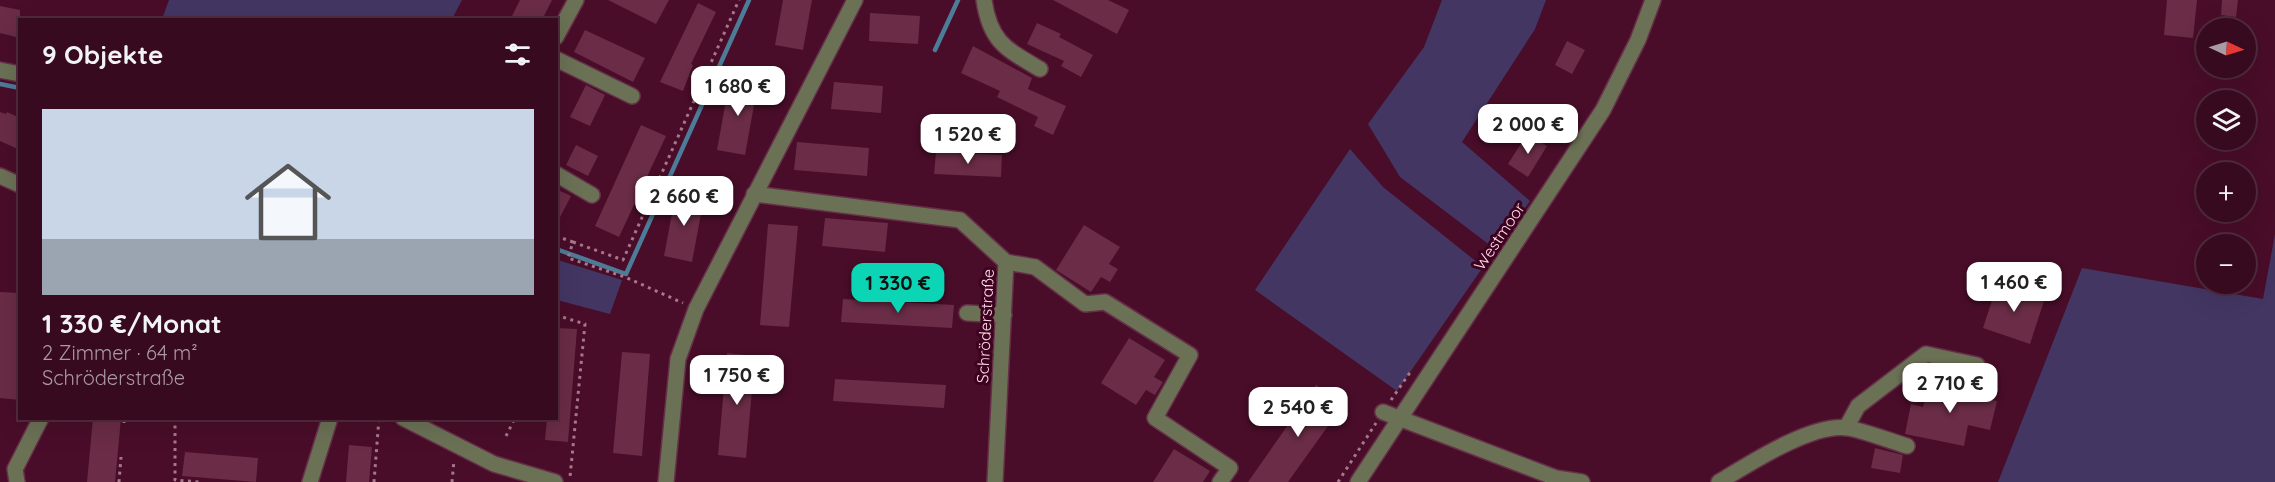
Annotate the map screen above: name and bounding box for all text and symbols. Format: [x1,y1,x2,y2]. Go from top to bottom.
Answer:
north arrow [2196,18,2256,78]
map controls [2196,18,2256,294]
text: 9 Objekte [42,38,163,71]
icon: filters [501,38,534,71]
pin: 1 680 € [683,66,793,117]
text: 1 680 € [705,73,771,98]
button: layers [2196,90,2256,150]
pin: 2 000 € [1473,104,1583,155]
text: 2 000 € [1492,111,1564,136]
pin: 1 520 € [913,114,1023,165]
text: 1 520 € [935,121,1001,146]
icon: home [234,148,342,256]
button: + [2196,162,2256,222]
pin: 2 660 € [629,176,739,227]
text: 2 660 € [649,183,719,208]
street label: Westmoor [1469,198,1529,274]
button: − [2196,234,2256,294]
pin: 1 460 € [1959,262,2069,313]
pin: 1 330 € [843,263,953,314]
street label: Schröderstraße [972,268,998,384]
text: 1 460 € [1981,269,2047,294]
text: 1 330 € [865,270,931,295]
text: 1 330 €/Monat [42,307,222,340]
text: 2 Zimmer · 64 m² [42,340,198,365]
pin: 1 750 € [682,355,792,406]
text: 1 750 € [704,362,770,387]
pin: 2 710 € [1895,363,2005,414]
text: Schröderstraße [42,365,185,390]
text: 2 710 € [1917,370,1983,395]
pin: 2 540 € [1243,387,1353,438]
text: 2 540 € [1263,394,1333,419]

